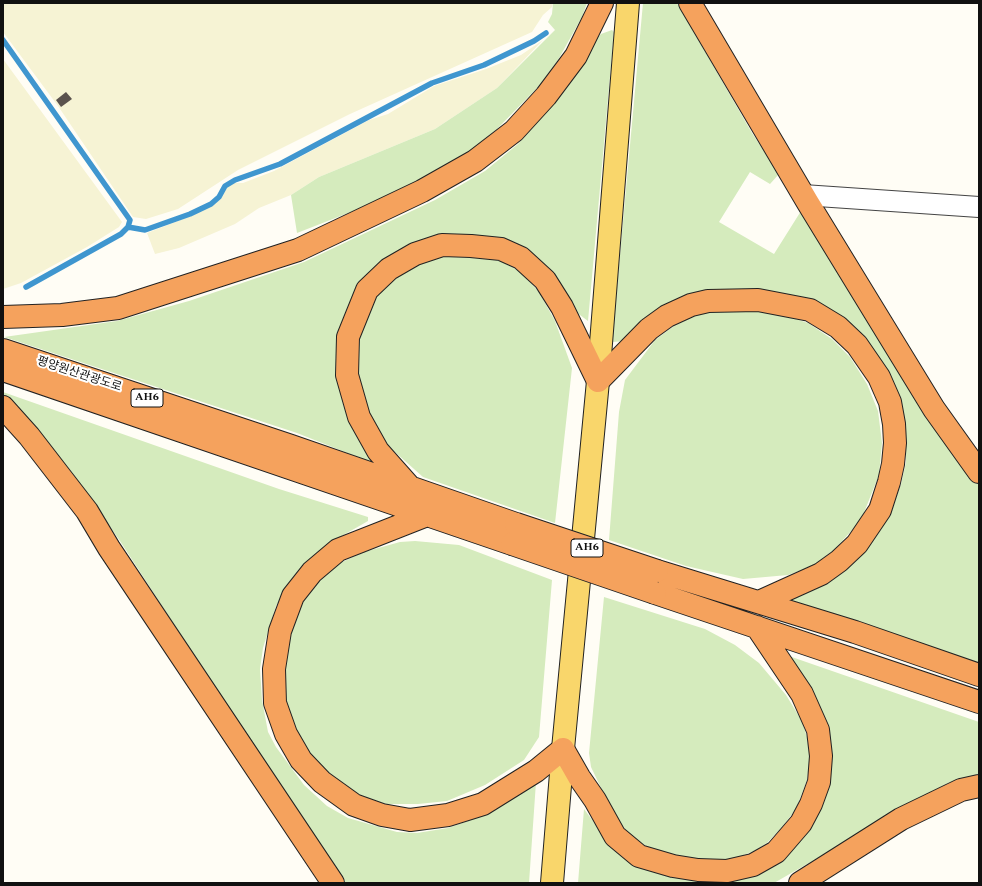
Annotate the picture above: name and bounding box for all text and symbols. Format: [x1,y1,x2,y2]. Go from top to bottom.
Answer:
street label: 평양원산관광도로 [35,355,123,395]
road number: AH6 [131,389,163,407]
road number: AH6 [571,539,603,557]

